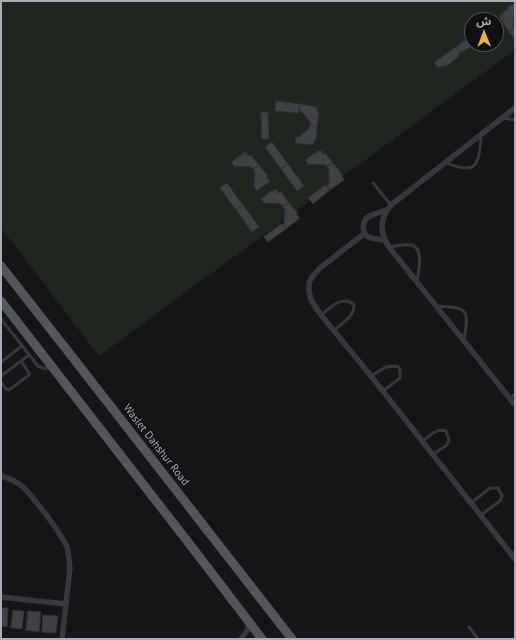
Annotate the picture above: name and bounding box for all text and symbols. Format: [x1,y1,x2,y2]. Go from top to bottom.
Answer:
north arrow [464,12,504,52]
text: ش [476,14,491,28]
street label: Waslet Dahshur Road [120,402,192,488]

